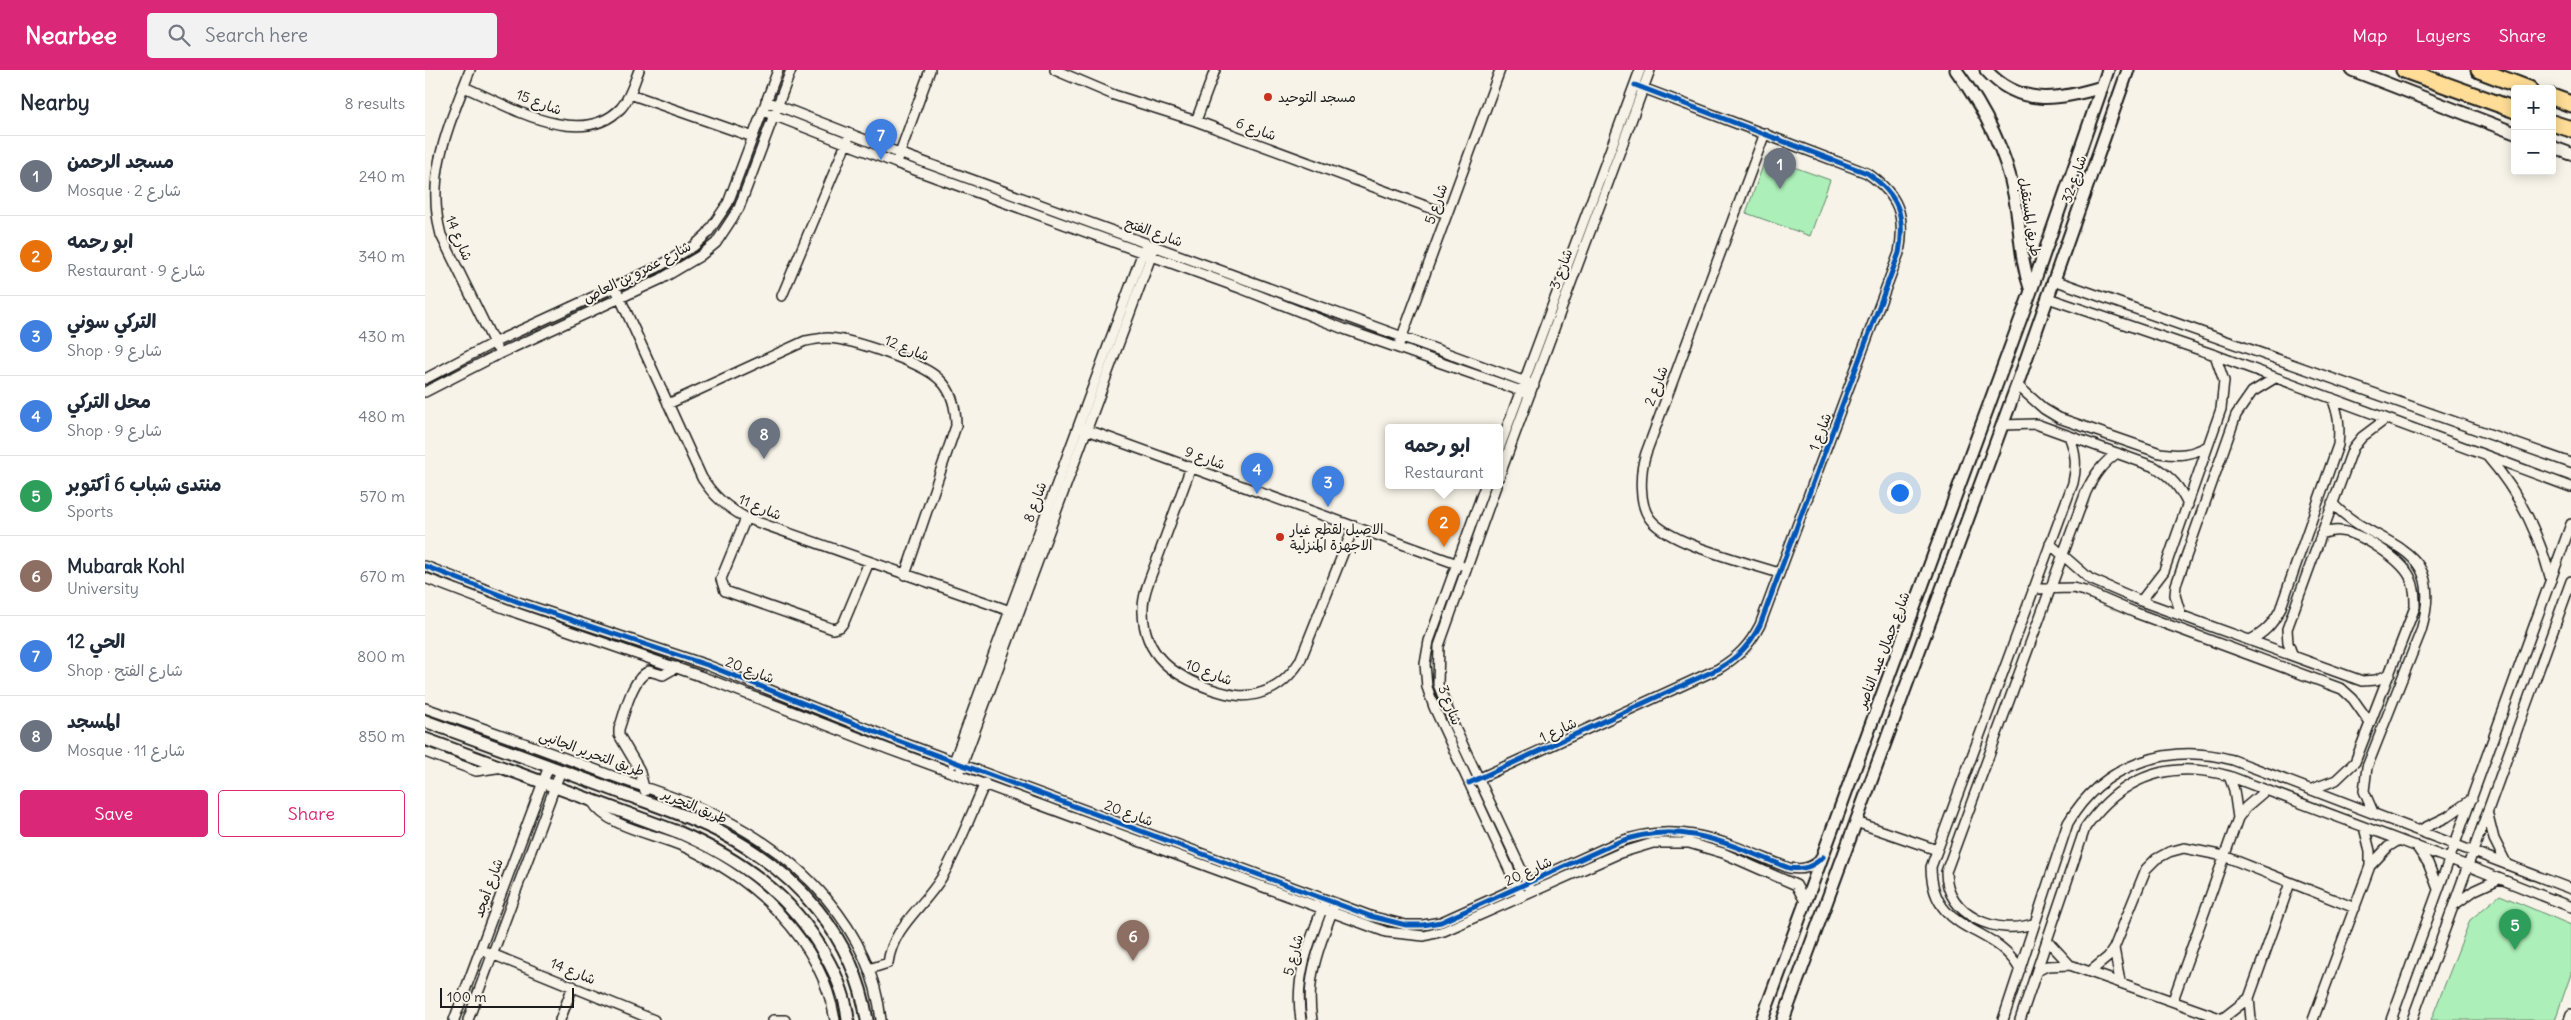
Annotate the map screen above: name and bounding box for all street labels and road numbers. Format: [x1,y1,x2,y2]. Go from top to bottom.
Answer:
street label: شارع 15 [513,85,564,120]
street label: شارع 6 [1233,113,1279,146]
street label: شارع 32 [2057,153,2091,206]
street label: طريق المستقبل [2015,176,2045,258]
street label: شارع 5 [1420,181,1453,227]
street label: شارع 14 [441,213,477,264]
street label: شارع الفتح [1122,213,1185,252]
street label: شارع عمرو بن العاص [580,237,695,308]
street label: شارع 3 [1545,246,1578,292]
street label: شارع 12 [882,331,932,366]
street label: شارع 2 [1640,363,1673,409]
street label: شارع 1 [1805,410,1836,454]
street label: شارع 9 [1182,442,1228,475]
street label: شارع 8 [1019,479,1052,525]
street label: شارع 11 [735,490,784,525]
street label: شارع جمال عبد الناصر [1852,589,1914,712]
street label: شارع 20 [723,653,777,688]
street label: شارع 10 [1183,655,1235,690]
street label: شارع 3 [1433,682,1466,728]
street label: شارع 1 [1536,714,1580,747]
street label: طريق التحرير الجانبى [537,726,647,781]
street label: طريق التحرير [659,784,730,828]
street label: شارع 20 [1102,796,1156,831]
street label: شارع 20 [1501,852,1555,891]
street label: شارع أمجد [469,856,508,920]
street label: شارع 5 [1279,933,1308,978]
street label: شارع 14 [547,954,598,989]

